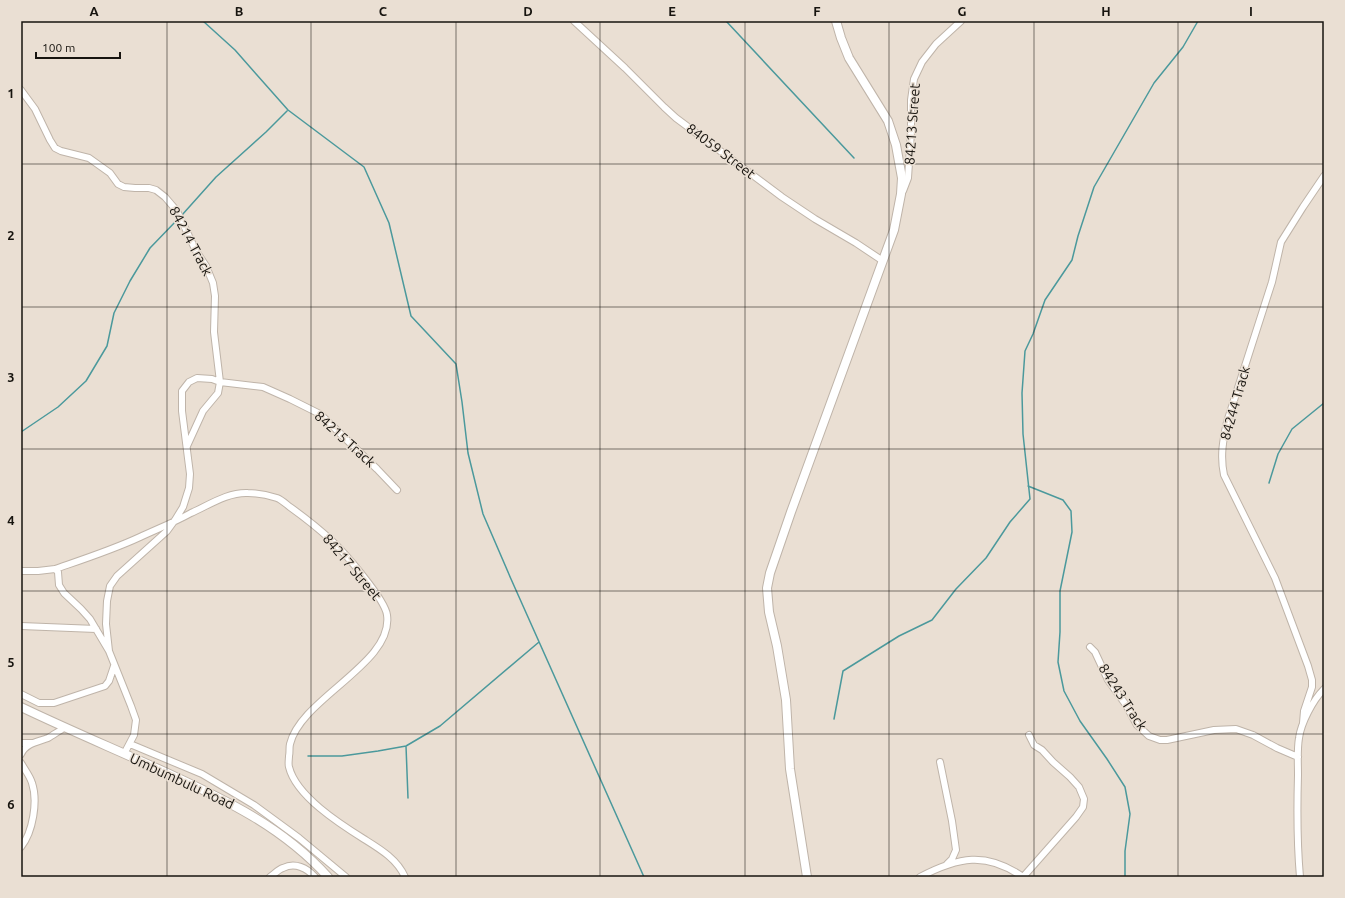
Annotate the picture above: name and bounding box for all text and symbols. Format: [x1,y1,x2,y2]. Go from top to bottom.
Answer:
text: A [89,4,99,18]
text: B [235,4,244,18]
text: C [379,4,388,18]
text: D [523,4,533,18]
text: E [668,4,676,18]
text: F [813,4,821,18]
text: G [958,4,967,18]
text: H [1101,4,1111,18]
text: I [1249,4,1253,18]
scale bar [36,34,120,60]
text: 100 m [42,41,75,54]
street label: 84213 Street [901,82,923,165]
text: 1 [7,86,15,100]
street label: 84059 Street [684,120,759,182]
street label: 84214 Track [166,204,216,278]
text: 2 [7,228,15,242]
street label: 84244 Track [1217,364,1253,442]
text: 3 [7,370,15,384]
street label: 84215 Track [311,408,379,470]
text: 4 [7,513,15,527]
street label: 84217 Street [320,531,385,604]
text: 5 [7,655,15,669]
street label: 84243 Track [1096,661,1150,733]
street label: Umbumbulu Road [127,750,237,812]
text: 6 [7,797,15,811]

